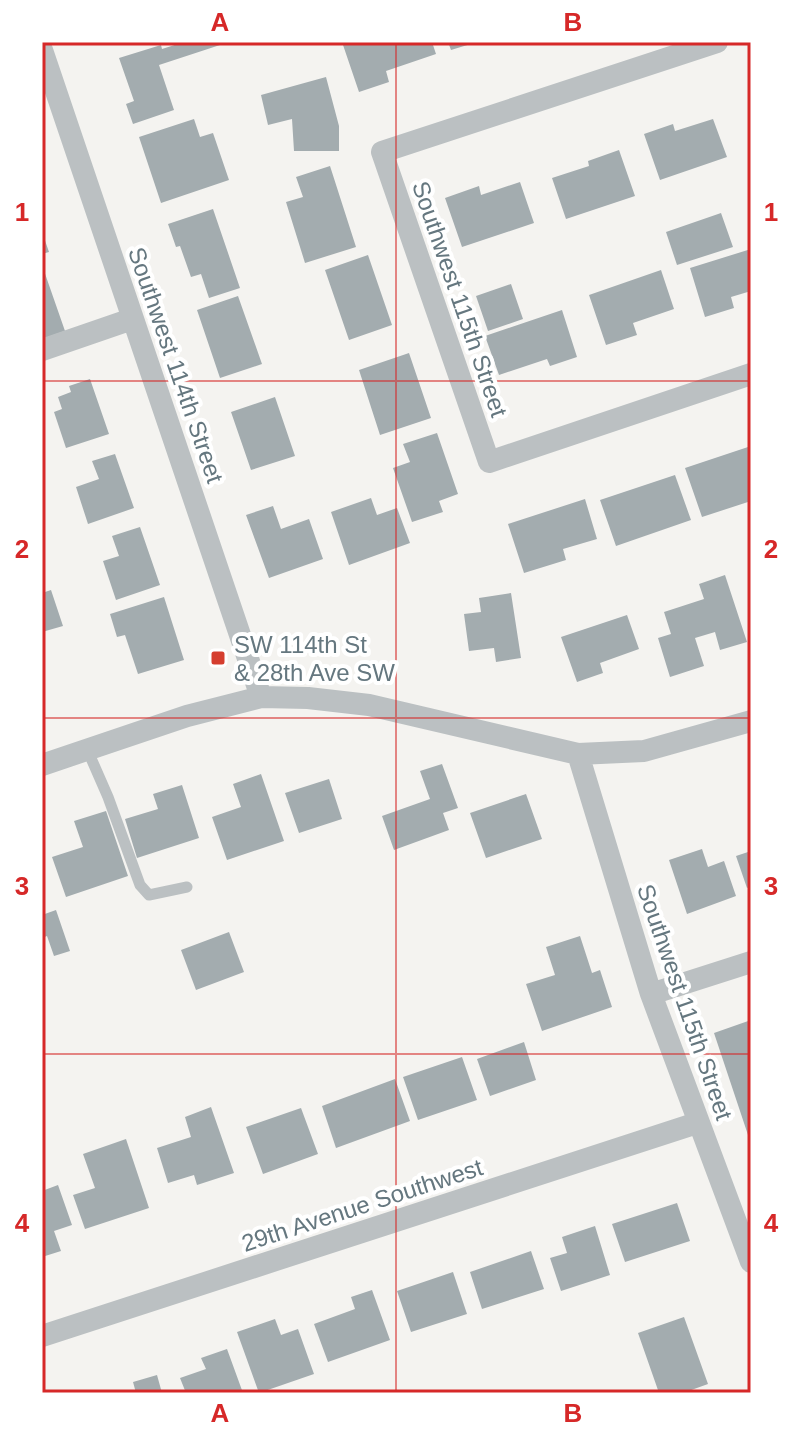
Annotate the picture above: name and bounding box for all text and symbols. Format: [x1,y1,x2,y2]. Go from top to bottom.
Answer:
text: A [211,7,230,37]
text: B [564,7,582,37]
street label: Southwest 115th Street [407,177,513,421]
text: 1 [15,197,29,227]
text: 1 [764,197,778,227]
street label: Southwest 114th Street [123,243,229,487]
text: 2 [15,534,29,564]
text: 2 [764,534,778,564]
place label: SW 114th St & 28th Ave SW [234,631,395,686]
marker: SW 114th St & 28th Ave SW [209,649,227,667]
text: 3 [15,871,29,901]
text: 3 [764,871,778,901]
street label: Southwest 115th Street [632,880,738,1124]
street label: 29th Avenue Southwest [238,1153,486,1257]
text: 4 [15,1208,30,1238]
text: 4 [764,1208,779,1238]
text: A [211,1398,230,1428]
text: B [564,1398,582,1428]

